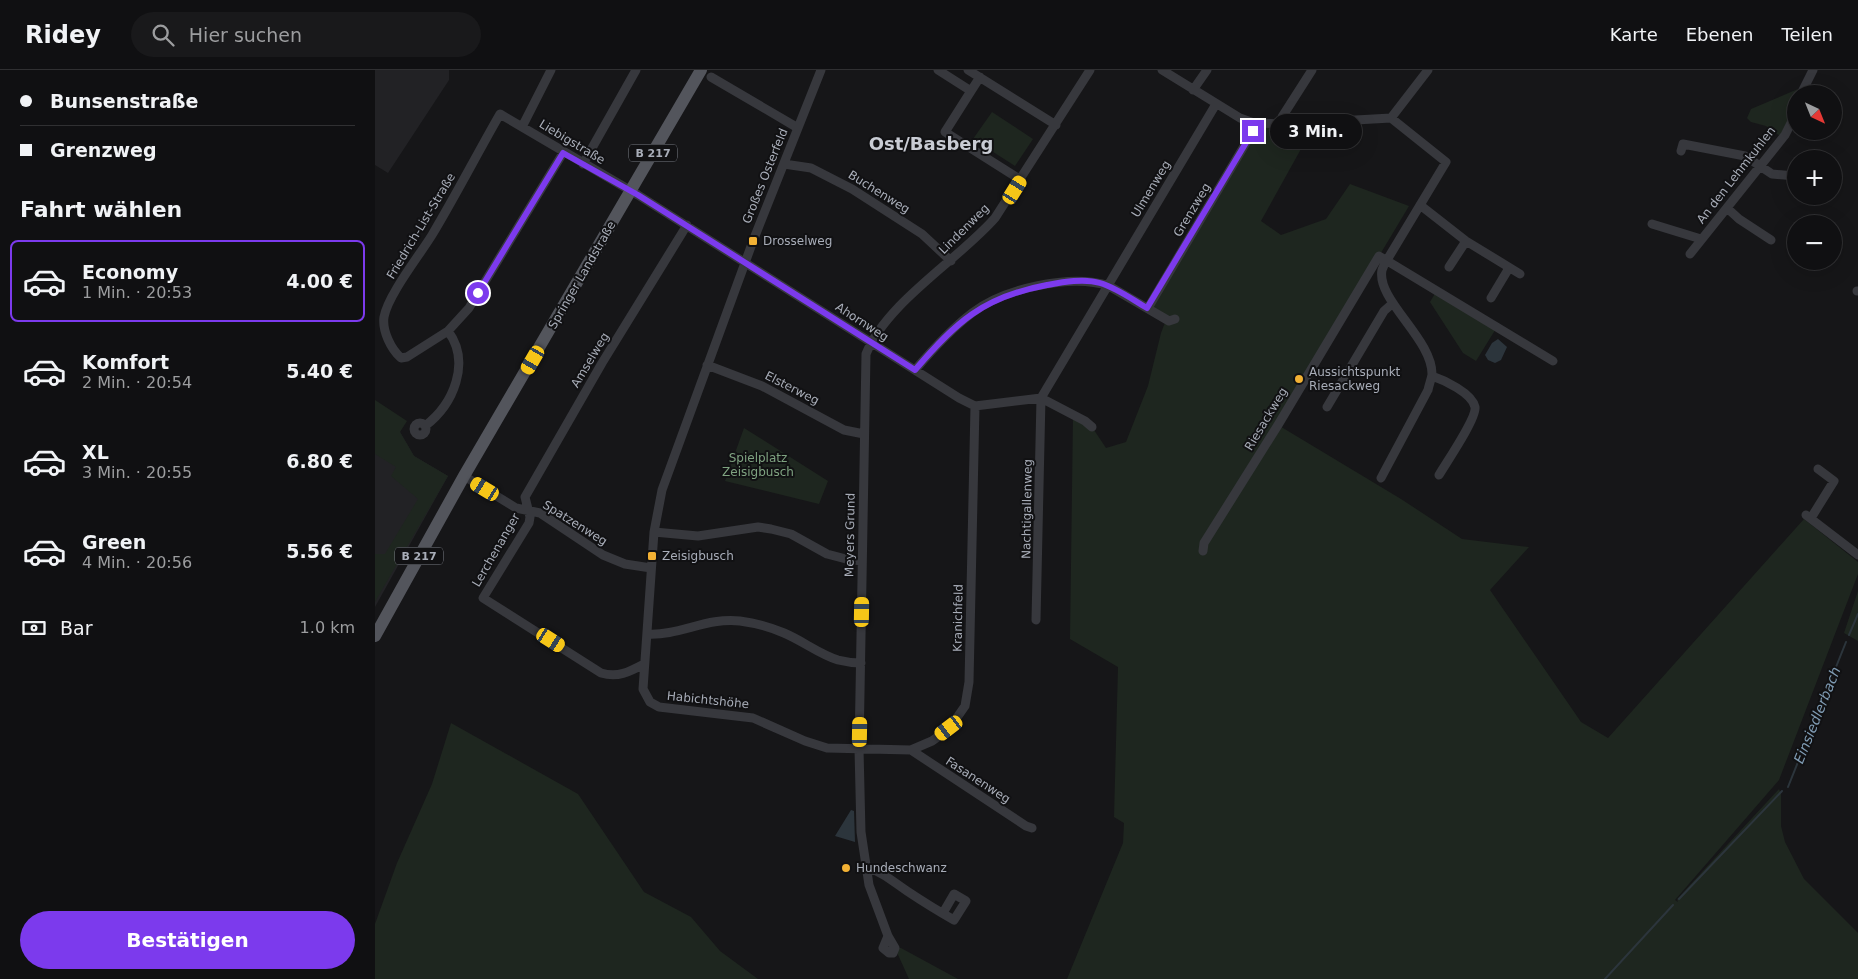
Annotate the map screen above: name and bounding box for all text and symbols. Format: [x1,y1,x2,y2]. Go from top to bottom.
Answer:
search box [131,12,481,57]
text: Ridey [25,21,101,49]
icon: search [149,21,177,49]
text: Hier suchen [189,24,302,46]
text: Karte [1610,24,1658,45]
text: Ebenen [1686,24,1754,45]
text: Teilen [1782,24,1833,45]
north arrow [1787,85,1843,140]
map controls [1787,85,1842,270]
text: Bunsenstraße [50,90,198,112]
callout: 3 Min. [1271,114,1363,148]
street label: Liebigstraße [537,117,607,167]
route end [1242,120,1264,142]
text: 3 Min. [1288,122,1344,141]
street label: An den Lehmkuhlen [1694,124,1778,226]
street label: Großes Osterfeld [739,126,791,226]
district label: Ost/Basberg [869,133,993,154]
text: Grenzweg [50,139,156,161]
road number: B 217 [629,145,677,162]
button: + [1787,150,1842,205]
street label: Ulmenweg [1129,158,1173,220]
street label: Buchenweg [846,168,912,216]
street label: Friedrich-List-Straße [384,171,458,281]
car [1000,173,1029,207]
street label: Grenzweg [1171,181,1213,239]
text: Fahrt wählen [20,197,182,222]
street label: Lindenweg [936,201,992,257]
button: − [1787,215,1842,270]
street label: Springer Landstraße [545,219,619,331]
place label: Drosselweg [763,234,832,248]
marker: Drosselweg [747,235,759,247]
icon: car [22,259,67,304]
text: Economy [82,261,178,283]
text: 4.00 € [286,270,353,292]
route start [467,282,489,304]
text: 1 Min. · 20:53 [82,283,192,302]
street label: Ahornweg [833,300,891,344]
street label: Amselweg [568,330,612,390]
car [519,343,546,377]
icon: car [22,349,67,394]
text: Komfort [82,351,169,373]
text: 5.40 € [286,360,353,382]
place label: Aussichtspunkt Riesackweg [1309,365,1401,393]
street label: Elsterweg [763,368,821,408]
text: 2 Min. · 20:54 [82,373,192,392]
marker: Aussichtspunkt Riesackweg [1293,373,1305,385]
street label: Riesackweg [1242,385,1290,453]
icon: car [22,439,67,484]
text: XL [82,441,109,463]
text: 6.80 € [286,450,353,472]
park label: Spielplatz Zeisigbusch [722,451,794,479]
street label: Nachtigallenweg [1019,459,1035,559]
text: 3 Min. · 20:55 [82,463,192,482]
car [468,475,501,503]
street label: Meyers Grund [842,493,858,577]
street label: Spatzenweg [540,498,610,548]
street label: Lerchenanger [469,511,523,589]
icon: car [22,529,67,574]
text: Green [82,531,146,553]
text: 5.56 € [286,540,353,562]
road number: B 217 [395,548,443,564]
place label: Zeisigbusch [662,549,734,563]
marker: Zeisigbusch [646,550,658,562]
text: 4 Min. · 20:56 [82,553,192,572]
street label: Kranichfeld [950,584,966,652]
car [854,597,869,627]
icon: cash [20,614,48,642]
text: Bar [60,617,93,639]
text: 1.0 km [300,618,355,637]
car [534,626,567,654]
water label: Einsiedlerbach [1790,664,1844,766]
street label: Habichtshöhe [666,689,750,711]
car [932,713,965,743]
car [852,717,867,747]
street label: Fasanenweg [943,754,1013,806]
place label: Hundeschwanz [856,861,947,875]
marker: Hundeschwanz [840,862,852,874]
button: Bestätigen [20,911,355,969]

